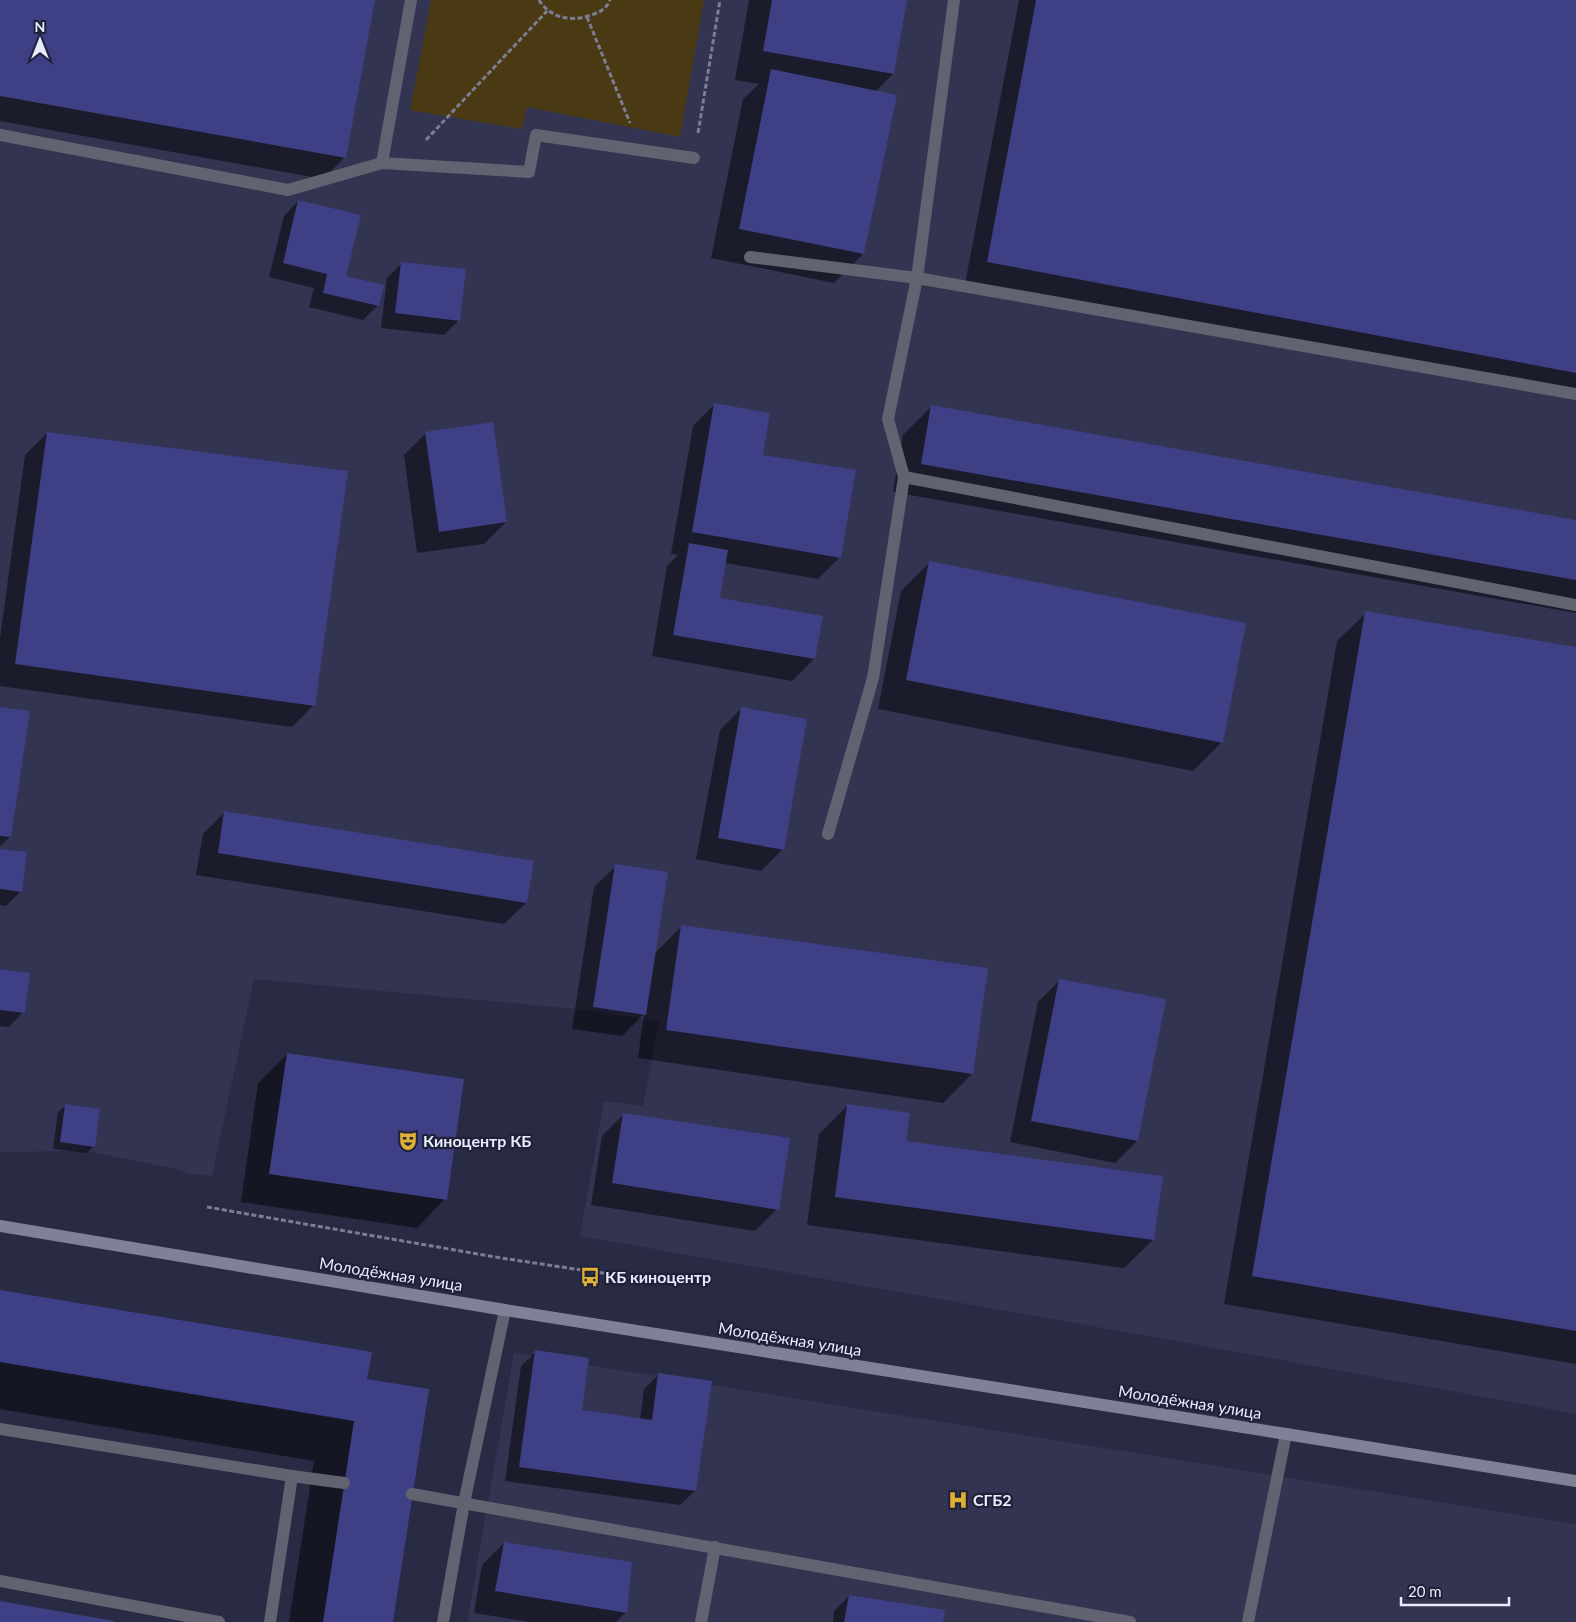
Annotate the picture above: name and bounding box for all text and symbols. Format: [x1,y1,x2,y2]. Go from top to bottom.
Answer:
north arrow [15,15,65,65]
text: N [35,18,45,35]
theatre icon: Киноцентр КБ [397,1130,419,1152]
place label: Киноцентр КБ [423,1131,531,1150]
street label: Молодёжная улица [318,1253,464,1294]
bus stop icon: КБ киноцентр [579,1266,601,1288]
place label: КБ киноцентр [605,1267,711,1286]
street label: Молодёжная улица [717,1318,863,1359]
street label: Молодёжная улица [1117,1381,1263,1422]
hospital icon: СГБ2 [947,1489,969,1511]
place label: СГБ2 [973,1490,1012,1509]
scale bar [1401,1574,1508,1606]
text: 20 m [1408,1582,1442,1600]

